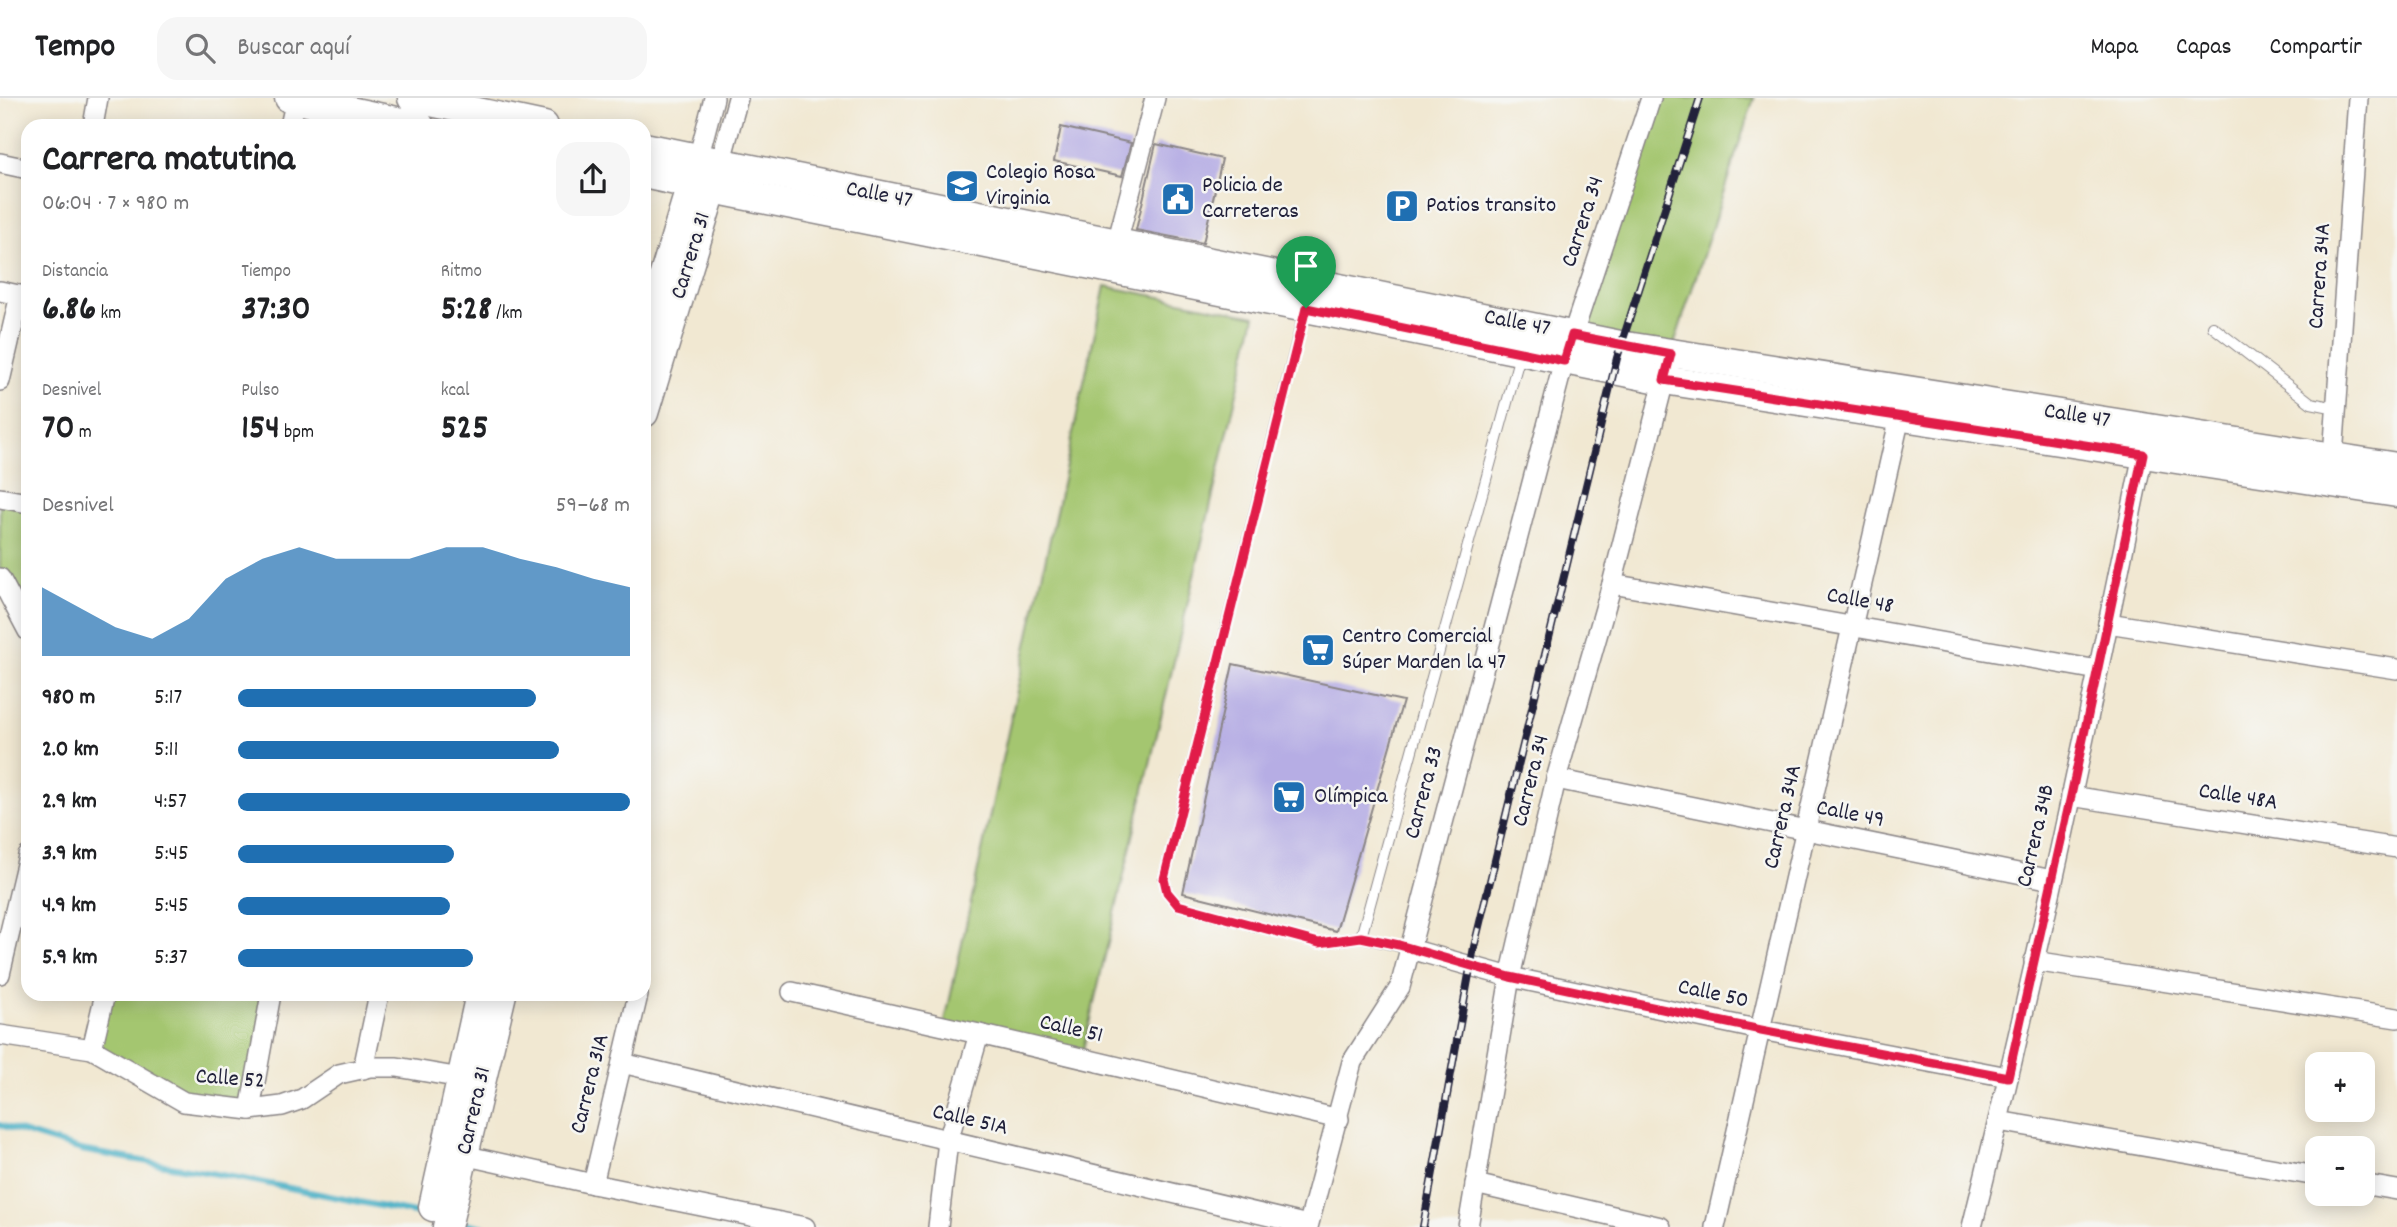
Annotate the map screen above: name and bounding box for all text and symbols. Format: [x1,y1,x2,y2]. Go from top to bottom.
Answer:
search box [157,17,647,80]
text: Tempo [35,25,115,72]
icon: search [181,29,219,67]
text: Buscar aquí [237,30,350,67]
text: Mapa [2090,31,2138,65]
text: Capas [2176,31,2232,65]
text: Compartir [2270,31,2362,65]
text: Carrera matutina [42,134,295,189]
button: share [556,142,630,216]
place label: Colegio Rosa Virginia [986,157,1096,216]
school or university icon: Colegio Rosa Virginia [943,167,981,205]
place label: Policia de Carreteras [1202,170,1299,229]
street label: Carrera 34 [1554,172,1614,272]
street label: Calle 47 [843,173,915,219]
public building icon: Policia de Carreteras [1159,180,1197,218]
parking icon: Patios transito [1383,187,1421,225]
text: 06:04 · 7 × 980 m [42,188,189,221]
place label: Patios transito [1426,190,1556,223]
street label: Carrera 31 [663,209,721,303]
street label: Carrera 34A [2301,222,2341,330]
pin [1276,236,1336,308]
icon: arrive [1287,247,1325,285]
text: Distancia [42,259,108,286]
text: Tiempo [241,259,291,286]
text: Ritmo [441,259,482,286]
text: 6.86 [42,286,96,336]
text: 37:30 [241,286,311,336]
text: 5:28 [441,286,492,336]
text: km [96,301,121,328]
text: /km [492,301,523,328]
street label: Calle 47 [1481,301,1553,347]
text: Desnivel [42,378,101,405]
text: Pulso [241,378,279,405]
text: kcal [441,378,470,405]
street label: Calle 47 [2041,395,2113,439]
text: 70 [42,405,74,455]
text: 154 [241,405,280,455]
text: 525 [441,405,488,455]
text: m [74,420,92,447]
text: bpm [280,420,314,447]
text: Desnivel [42,490,114,523]
text: 59–68 m [556,490,630,523]
street label: Calle 48 [1824,580,1896,624]
place label: Centro Comercial Súper Marden la 47 [1342,621,1506,680]
supermarket icon: Centro Comercial Súper Marden la 47 [1299,631,1337,669]
text: 980 m [42,682,95,715]
text: 5:17 [154,682,182,715]
street label: Carrera 34 [1505,732,1559,830]
text: 2.0 km [42,734,99,767]
text: 5:11 [154,734,179,767]
street label: Carrera 33 [1397,743,1453,843]
street label: Carrera 34A [1756,762,1812,872]
street label: Calle 48A [2196,775,2280,821]
supermarket icon: Olímpica [1270,778,1308,816]
place label: Olímpica [1314,781,1389,814]
street label: Carrera 34B [2009,781,2065,891]
text: 2.9 km [42,786,97,819]
text: 4:57 [154,786,187,819]
street label: Calle 49 [1813,792,1887,838]
text: 3.9 km [42,838,97,871]
text: 5:45 [154,838,189,871]
text: 4.9 km [42,890,96,923]
text: 5:45 [154,890,189,923]
text: 5.9 km [42,942,98,975]
text: 5:37 [154,942,188,975]
street label: Calle 50 [1675,971,1751,1019]
street label: Calle 51 [1036,1007,1106,1053]
street label: Carrera 31A [563,1031,619,1137]
map controls [2305,1052,2375,1206]
button: + [2305,1052,2375,1122]
street label: Calle 52 [194,1061,266,1099]
street label: Carrera 31 [449,1064,501,1158]
street label: Calle 51A [929,1096,1011,1146]
button: − [2305,1136,2375,1206]

